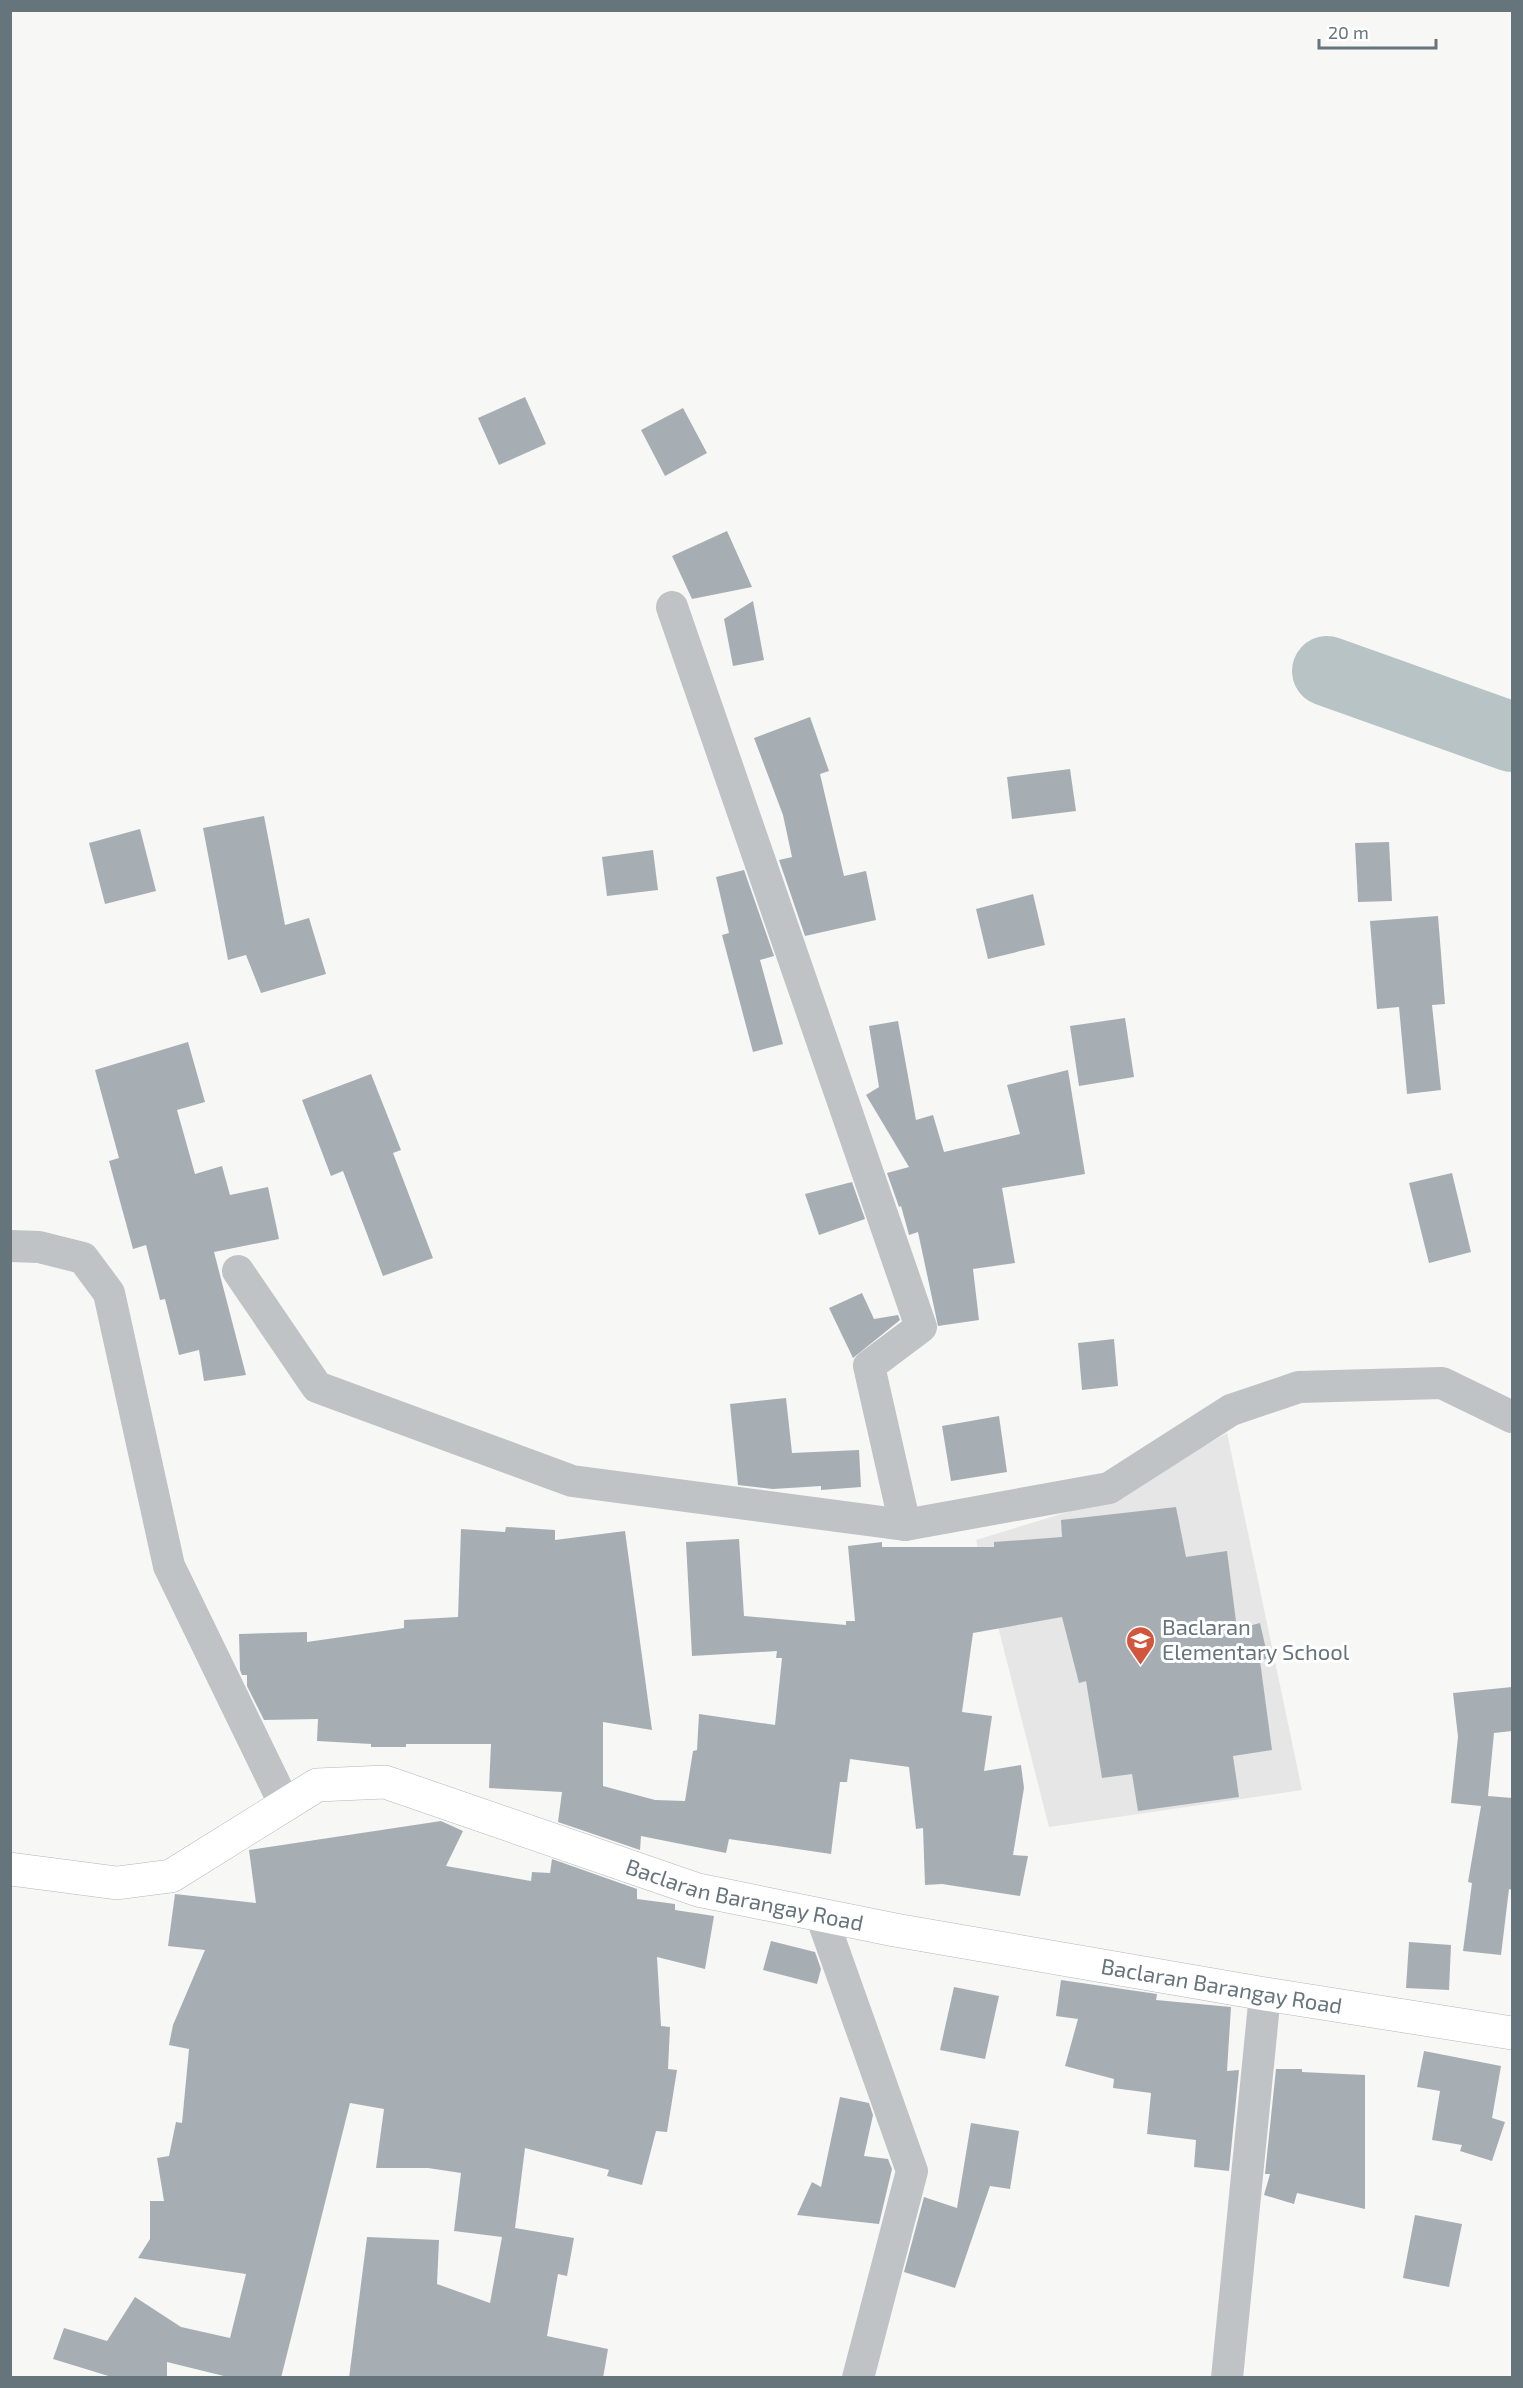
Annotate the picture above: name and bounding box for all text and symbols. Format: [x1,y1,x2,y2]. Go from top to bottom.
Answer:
scale bar [1319,12,1436,50]
text: 20 m [1328,21,1369,43]
place label: Baclaran Elementary School [1162,1613,1350,1664]
school or university icon: Baclaran Elementary School [1125,1624,1157,1666]
street label: Baclaran Barangay Road [623,1852,866,1935]
street label: Baclaran Barangay Road [1099,1952,1344,2018]

